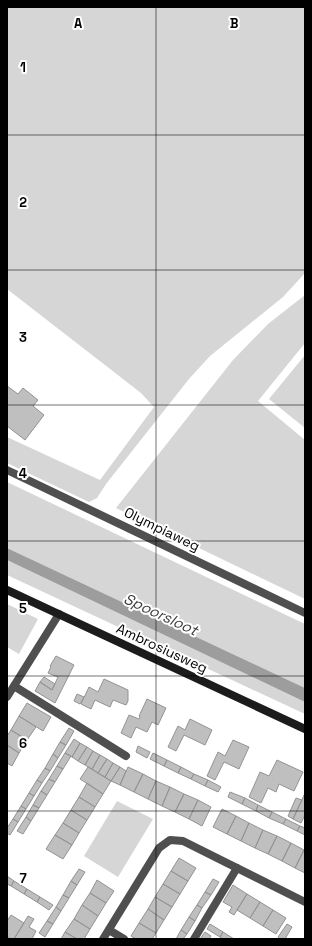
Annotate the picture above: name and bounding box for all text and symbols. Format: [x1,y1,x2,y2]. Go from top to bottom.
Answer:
text: A [74,15,83,32]
text: B [230,15,239,32]
text: 1 [20,59,26,76]
text: 2 [19,194,27,211]
text: 3 [19,329,27,346]
text: 4 [19,465,27,482]
street label: Olympiaweg [121,503,203,555]
water label: Spoorsloot [121,589,203,640]
text: 5 [19,600,27,617]
street label: Ambrosiusweg [114,619,210,677]
text: 6 [19,735,27,752]
text: 7 [19,870,27,887]

